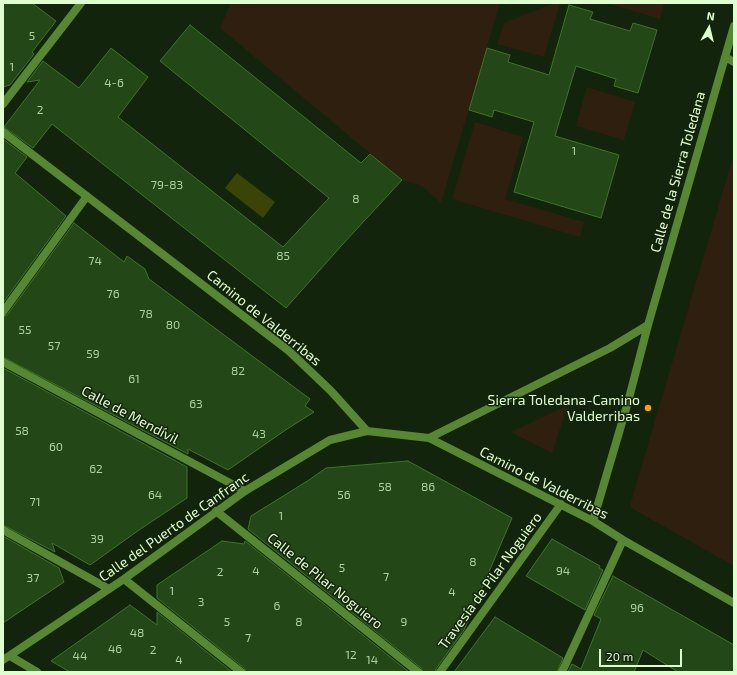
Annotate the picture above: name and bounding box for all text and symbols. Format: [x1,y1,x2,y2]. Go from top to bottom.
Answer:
north arrow [689,8,729,48]
text: N [706,9,716,23]
house number: 5 [29,29,35,43]
house number: 1 [10,60,14,74]
house number: 4-6 [104,76,124,90]
street label: Calle de la Sierra Toledana [647,89,709,255]
house number: 2 [37,103,43,117]
house number: 1 [572,144,576,158]
house number: 79-83 [151,178,183,192]
house number: 8 [352,192,360,206]
house number: 85 [276,249,290,263]
house number: 74 [88,254,102,268]
street label: Camino de Valderribas [203,267,325,369]
house number: 76 [106,287,120,301]
house number: 78 [139,307,153,321]
house number: 80 [166,318,180,332]
house number: 55 [19,323,31,337]
house number: 57 [48,339,60,353]
house number: 59 [86,347,100,361]
house number: 82 [231,364,245,378]
house number: 61 [128,372,140,386]
street label: Calle de Mendívil [78,382,182,448]
place label: Sierra Toledana-Camino Valderribas [488,392,640,424]
house number: 63 [189,397,203,411]
marker: Sierra Toledana-Camino Valderribas [643,403,653,413]
house number: 58 [15,424,29,438]
house number: 43 [252,427,266,441]
house number: 60 [49,440,63,454]
street label: Camino de Valderribas [477,443,611,523]
house number: 62 [89,462,103,476]
street label: Calle del Puerto de Canfranc [96,469,252,585]
house number: 58 [378,480,392,494]
house number: 86 [421,480,435,494]
house number: 64 [148,488,162,502]
house number: 56 [337,488,351,502]
house number: 71 [30,495,40,509]
house number: 1 [279,509,283,523]
street label: Travesía de Pilar Noguiero [435,509,545,653]
street label: Calle de Pilar Noguiero [264,529,386,633]
house number: 39 [90,532,104,546]
house number: 8 [469,555,477,569]
house number: 5 [339,561,345,575]
house number: 4 [252,564,260,578]
house number: 94 [556,564,570,578]
house number: 2 [217,565,223,579]
house number: 7 [383,570,389,584]
house number: 37 [27,571,39,585]
house number: 1 [170,584,174,598]
house number: 4 [448,585,456,599]
house number: 3 [198,595,204,609]
house number: 6 [274,599,280,613]
house number: 96 [630,601,644,615]
house number: 5 [224,615,230,629]
house number: 8 [295,615,303,629]
house number: 9 [401,615,407,629]
house number: 48 [130,626,144,640]
house number: 7 [245,631,251,645]
scale bar [601,641,684,667]
house number: 46 [108,642,122,656]
house number: 2 [150,643,156,657]
house number: 12 [345,648,357,662]
house number: 44 [73,649,87,663]
text: 20 m [606,649,633,663]
house number: 4 [175,653,183,667]
house number: 14 [366,653,378,667]

